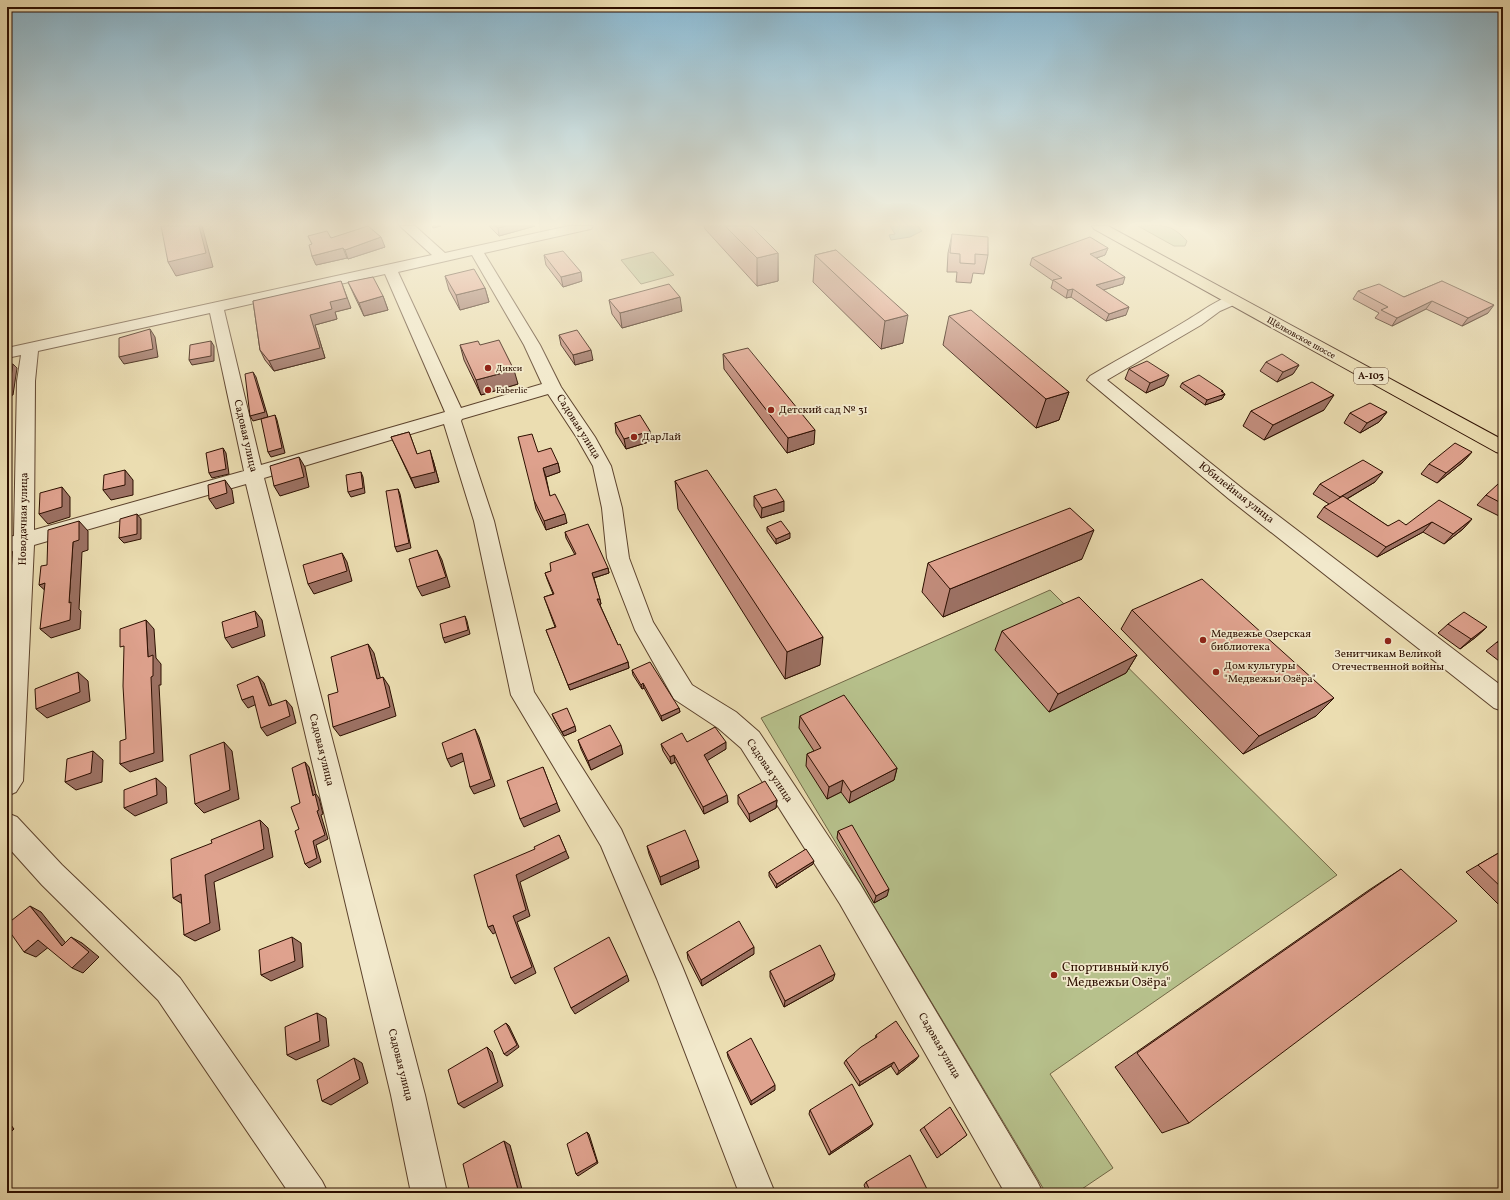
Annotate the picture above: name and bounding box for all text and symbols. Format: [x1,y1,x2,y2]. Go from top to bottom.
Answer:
street label: Щёлковское шоссе [1264,314,1338,362]
place label: Дикси [496,362,523,375]
marker: Дикси [483,363,493,373]
road number: А-103 [1354,368,1388,384]
place label: Faberlic [496,384,527,397]
marker: Faberlic [483,385,493,395]
street label: Садовая улица [552,392,604,463]
street label: Садовая улица [229,398,261,474]
place label: Детский сад № 31 [779,403,868,418]
marker: Детский сад № 31 [766,405,776,415]
place label: ДарЛай [642,430,681,445]
marker: ДарЛай [629,432,639,442]
street label: Юбилейная улица [1195,459,1277,528]
street label: Новодачная улица [16,472,32,566]
place label: Медвежье Озерская библиотека [1211,627,1311,655]
marker: Медвежье Озерская библиотека [1198,635,1208,645]
marker: Зенитчикам Великой Отечественной войны [1383,636,1393,646]
place label: Зенитчикам Великой Отечественной войны [1332,647,1444,675]
place label: Дом культуры "Медвежьи Озёра" [1224,659,1316,687]
marker: Дом культуры "Медвежьи Озёра" [1211,667,1221,677]
street label: Садовая улица [305,712,337,788]
street label: Садовая улица [742,736,796,806]
place label: Спортивный клуб "Медвежьи Озёра" [1062,959,1171,992]
marker: Спортивный клуб "Медвежьи Озёра" [1049,970,1059,980]
street label: Садовая улица [914,1010,964,1082]
street label: Садовая улица [384,1027,416,1103]

